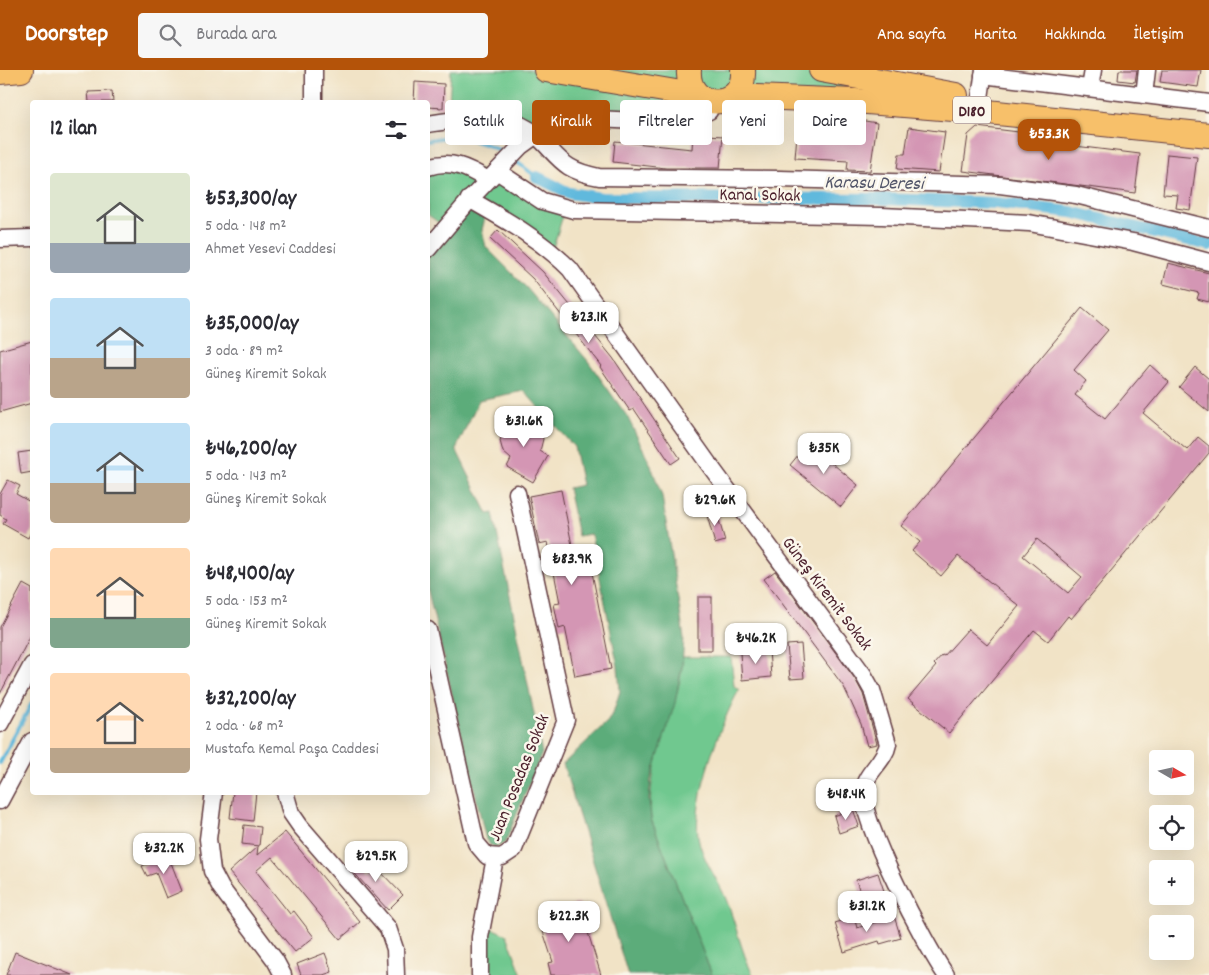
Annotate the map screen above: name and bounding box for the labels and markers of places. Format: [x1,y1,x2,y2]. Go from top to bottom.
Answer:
pin: ₺53.3K [1008,118,1090,161]
pin: ₺23.1K [548,302,630,344]
pin: ₺31.6K [483,406,565,448]
pin: ₺35K [794,432,854,475]
pin: ₺29.6K [674,484,756,527]
pin: ₺83.9K [531,544,613,586]
pin: ₺46.2K [715,622,797,665]
pin: ₺48.4K [805,778,887,821]
pin: ₺32.2K [123,832,205,875]
pin: ₺29.5K [335,840,417,883]
pin: ₺31.2K [826,890,908,933]
pin: ₺22.3K [528,900,610,943]

